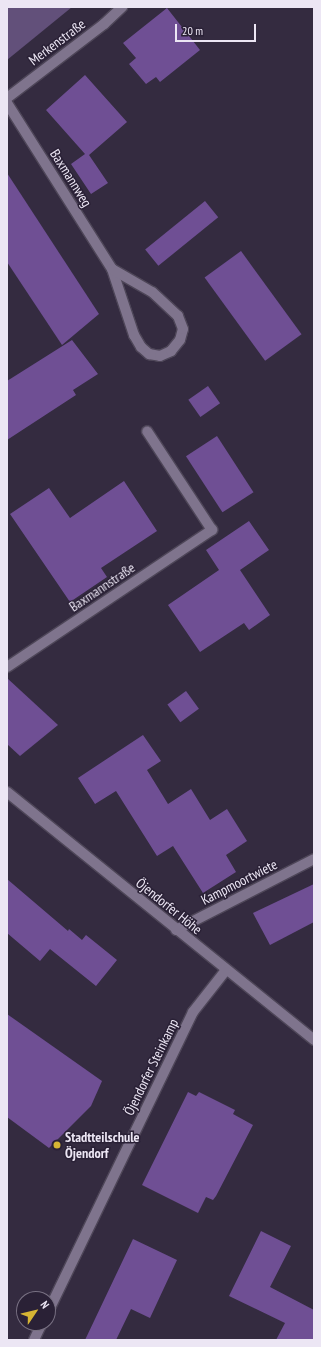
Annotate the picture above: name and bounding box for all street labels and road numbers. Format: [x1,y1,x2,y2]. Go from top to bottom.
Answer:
street label: Merkenstraße [25,15,89,69]
street label: Baxmannweg [47,146,95,210]
street label: Baxmannstraße [66,559,138,615]
street label: Kampmoortwiete [198,856,280,908]
street label: Öjendorfer Höhe [133,874,205,938]
street label: Öjendorfer Steinkamp [120,1016,182,1118]

